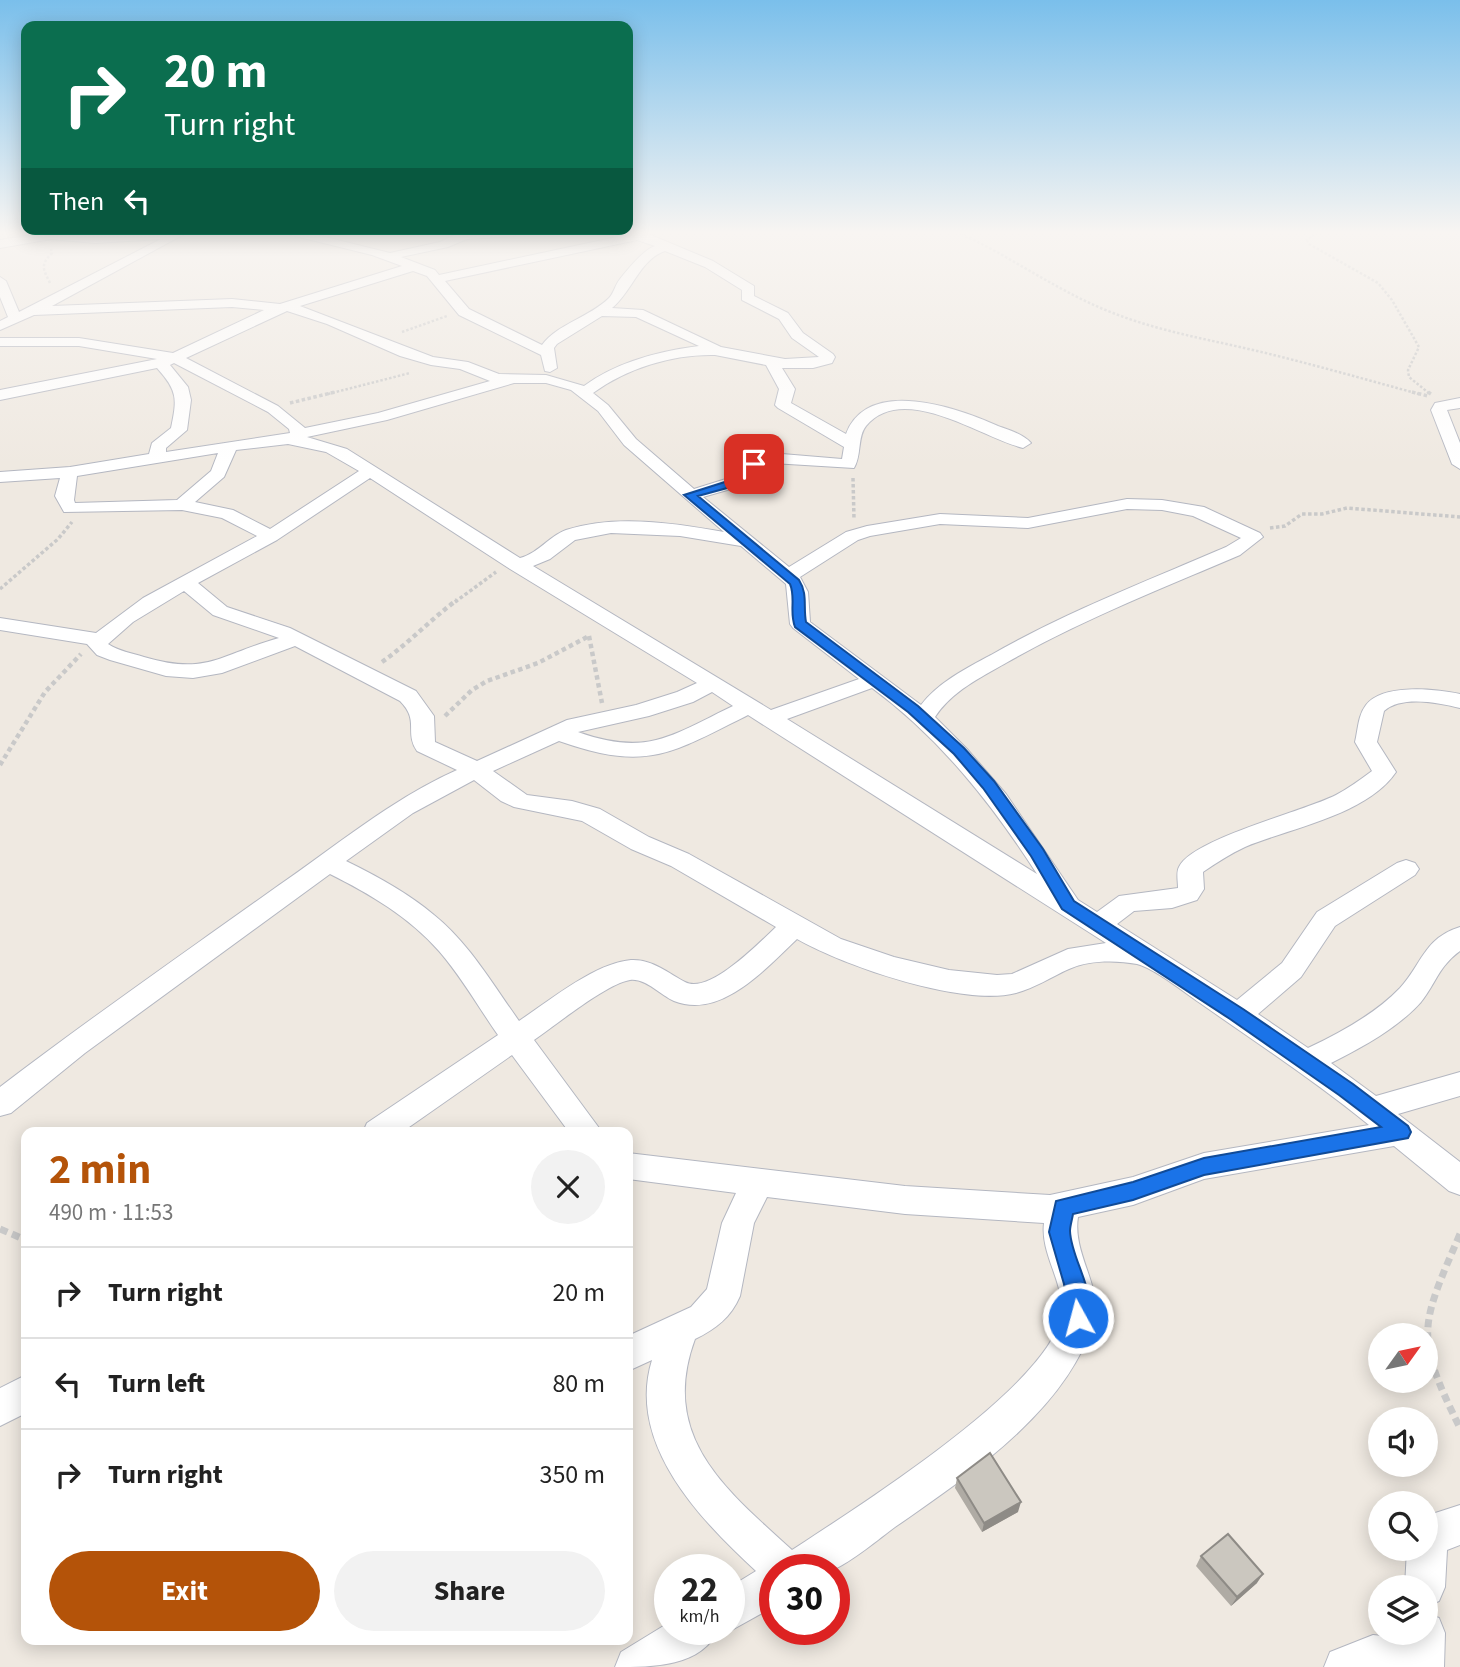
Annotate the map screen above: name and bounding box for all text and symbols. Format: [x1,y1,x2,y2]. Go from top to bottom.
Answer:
text: 20 m [164,37,268,107]
icon: right [49,49,140,140]
text: Turn right [164,102,295,148]
icon: left [118,182,156,220]
text: Then [49,183,104,220]
pin [724,434,784,494]
icon: arrive [735,445,773,483]
text: 2 min [49,1140,151,1200]
button: close [531,1150,605,1224]
text: 490 m · 11:53 [49,1196,173,1229]
icon: right [49,1274,87,1312]
text: Turn right [108,1274,223,1311]
text: 20 m [552,1274,605,1311]
position arrow [1041,1281,1115,1355]
north arrow [1368,1323,1438,1393]
map controls [1368,1323,1438,1645]
icon: left [49,1365,87,1403]
text: Turn left [108,1365,205,1402]
text: 80 m [552,1365,605,1402]
button: sound [1368,1407,1438,1477]
icon: right [49,1456,87,1494]
text: Turn right [108,1456,223,1493]
text: 350 m [539,1456,605,1493]
button: search [1368,1491,1438,1561]
button: Exit [49,1551,320,1631]
button: Share [334,1551,605,1631]
speed limit sign: 30 [759,1554,850,1645]
text: 22 [681,1565,718,1615]
button: layers [1368,1575,1438,1645]
text: km/h [680,1604,719,1629]

